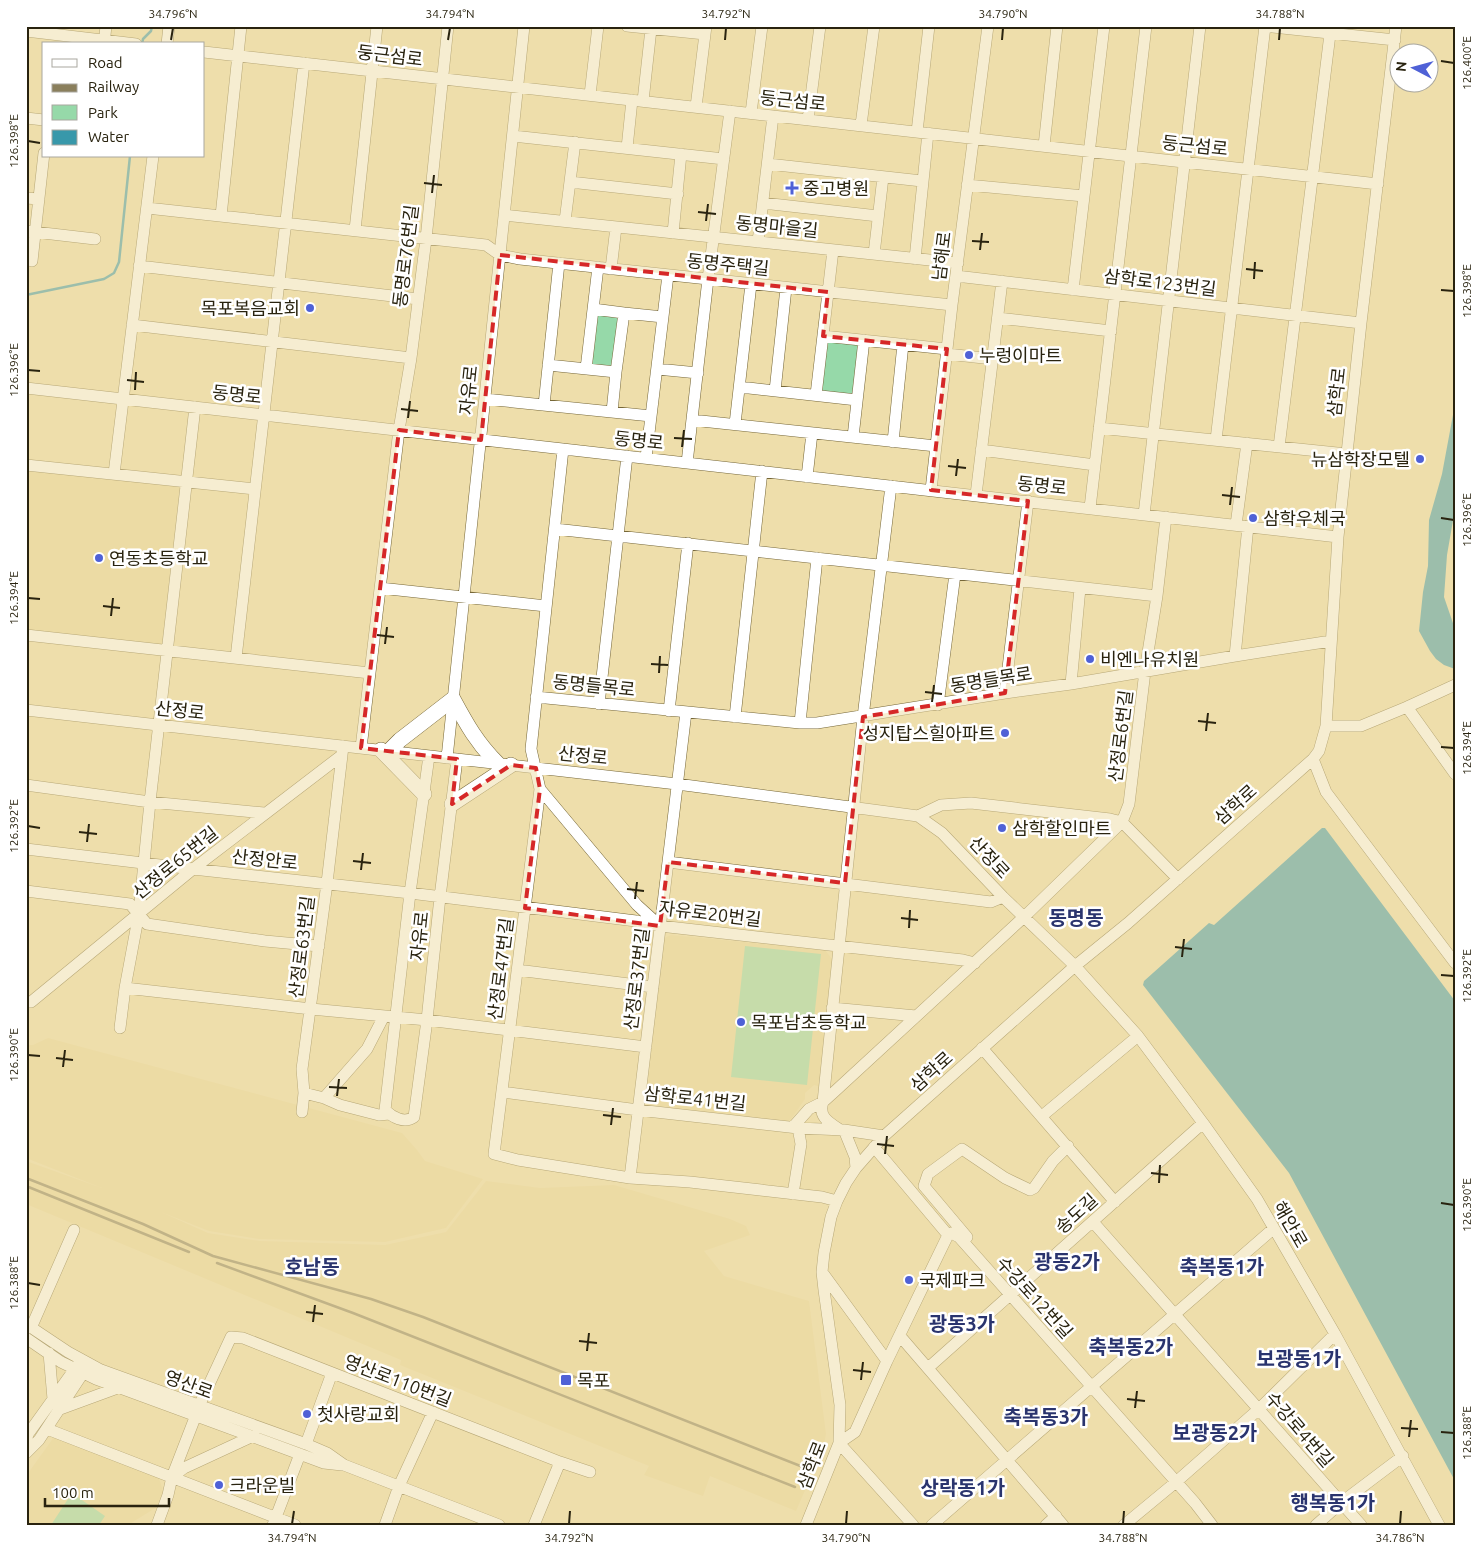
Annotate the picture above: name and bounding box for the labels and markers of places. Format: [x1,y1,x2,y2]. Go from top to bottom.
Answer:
place label: 중고병원 [803,178,869,198]
marker: 중고병원 [785,181,799,195]
place label: 목포복음교회 [201,298,300,318]
marker: 목포복음교회 [304,302,316,314]
place label: 누렁이마트 [979,345,1062,365]
marker: 누렁이마트 [963,349,975,361]
place label: 뉴삼학장모텔 [1311,449,1410,469]
marker: 뉴삼학장모텔 [1414,453,1426,465]
place label: 삼학우체국 [1263,508,1346,528]
marker: 삼학우체국 [1247,512,1259,524]
place label: 연동초등학교 [109,548,208,568]
marker: 연동초등학교 [93,552,105,564]
place label: 비엔나유치원 [1100,649,1199,669]
marker: 비엔나유치원 [1084,653,1096,665]
place label: 성지탑스힐아파트 [863,723,995,743]
marker: 성지탑스힐아파트 [999,727,1011,739]
place label: 삼학할인마트 [1012,818,1111,838]
marker: 삼학할인마트 [996,822,1008,834]
place label: 목포남초등학교 [751,1012,867,1032]
marker: 목포남초등학교 [735,1016,747,1028]
place label: 국제파크 [919,1270,985,1290]
marker: 국제파크 [903,1274,915,1286]
place label: 목포 [577,1370,610,1390]
marker: 목포 [559,1373,573,1387]
place label: 첫사랑교회 [317,1404,400,1424]
marker: 첫사랑교회 [301,1408,313,1420]
place label: 크라운빌 [229,1475,295,1495]
marker: 크라운빌 [213,1479,225,1491]

